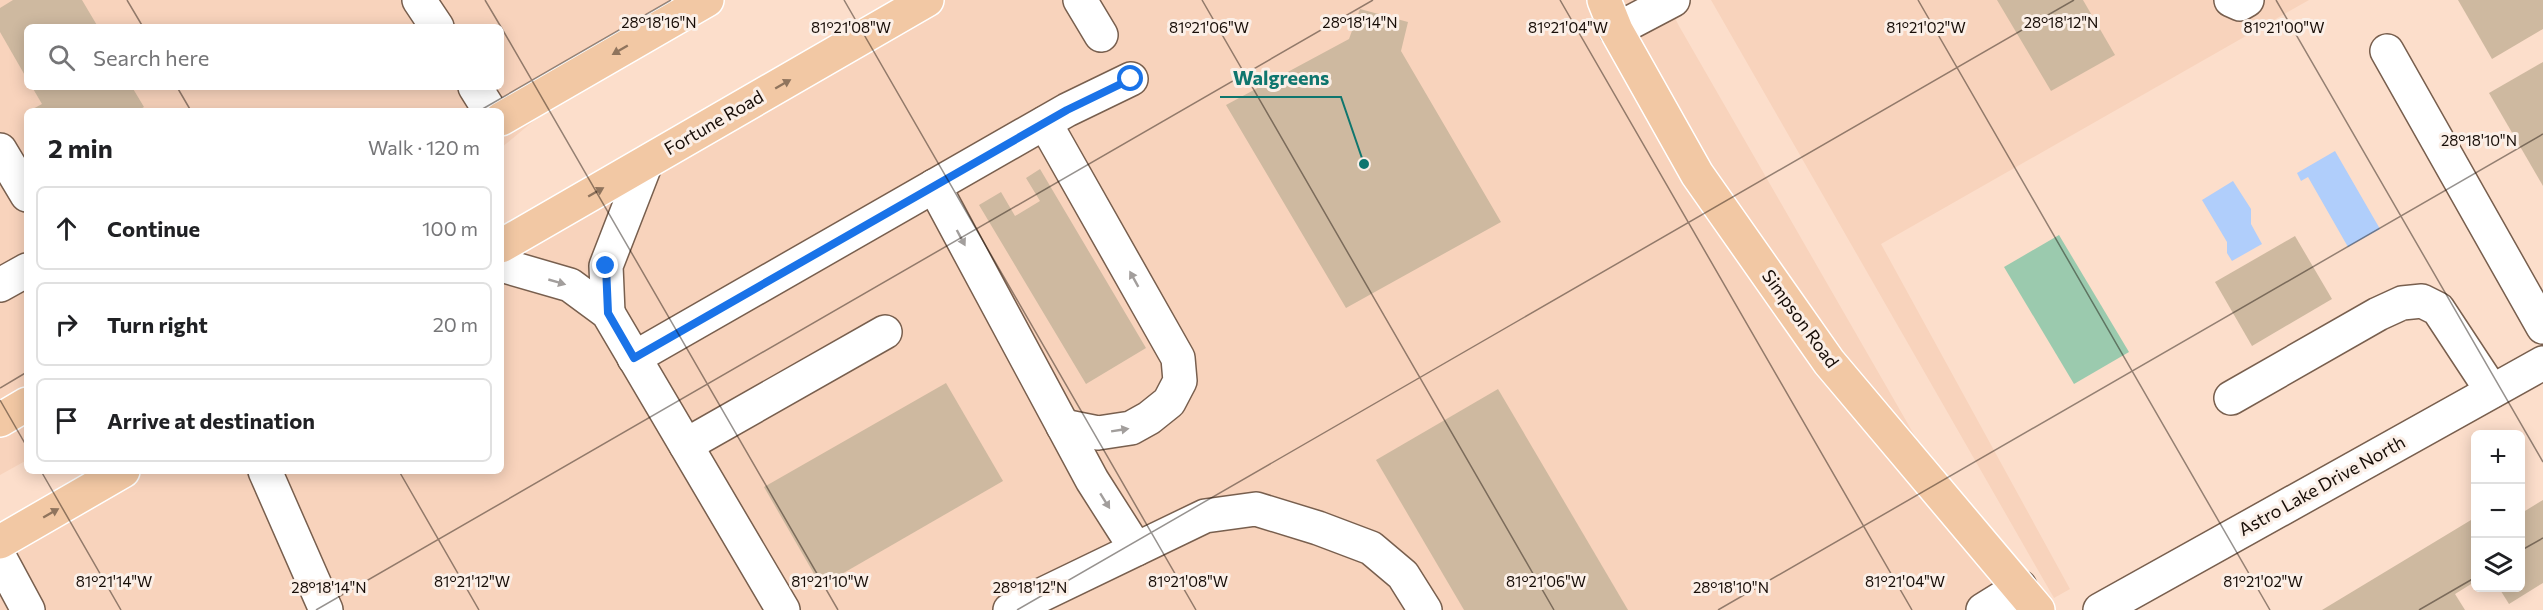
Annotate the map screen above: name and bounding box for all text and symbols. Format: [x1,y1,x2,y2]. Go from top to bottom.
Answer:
text: 28°18'16"N [621,13,697,31]
text: 28°18'14"N [1322,13,1398,31]
text: 28°18'12"N [2024,13,2098,31]
text: 81°21'08"W [811,18,891,36]
text: 81°21'06"W [1169,18,1249,36]
text: 81°21'04"W [1528,18,1608,36]
text: 81°21'02"W [1886,18,1966,36]
text: 81°21'00"W [2244,18,2324,36]
search box [24,24,504,90]
icon: search [45,41,78,74]
text: Search here [93,44,209,71]
one-way arrow [612,45,628,56]
callout: Walgreens [1220,59,1341,97]
route start [1117,65,1143,91]
text: Walgreens [1233,65,1329,89]
one-way arrow [775,78,791,89]
street label: Fortune Road [660,85,767,159]
text: 28°18'10"N [2441,131,2517,149]
text: 2 min [48,132,113,163]
text: Walk · 120 m [368,135,480,159]
one-way arrow [588,186,604,197]
icon: ahead [50,212,83,245]
text: Continue [107,215,200,242]
text: 100 m [422,216,478,240]
one-way arrow [957,229,966,246]
route end [592,252,618,278]
street label: Simpson Road [1758,265,1844,372]
one-way arrow [1128,271,1139,287]
one-way arrow [548,278,566,287]
icon: right [50,308,83,341]
text: Turn right [107,311,208,338]
text: 20 m [433,312,478,336]
icon: arrive [50,404,83,437]
text: Arrive at destination [107,407,315,434]
one-way arrow [1111,425,1130,434]
street label: Astro Lake Drive North [2234,430,2409,540]
map controls [2471,430,2525,592]
button: + [2471,430,2525,484]
button: − [2471,484,2525,538]
one-way arrow [1100,493,1111,509]
one-way arrow [43,507,59,518]
button: layers [2471,538,2525,592]
text: 81°21'14"W [76,572,152,590]
text: 81°21'12"W [434,572,510,590]
text: 81°21'10"W [791,572,869,590]
text: 81°21'08"W [1148,572,1228,590]
text: 81°21'06"W [1506,572,1586,590]
text: 81°21'04"W [1865,572,1945,590]
text: 81°21'02"W [2223,572,2303,590]
text: 28°18'14"N [291,578,367,596]
text: 28°18'12"N [993,578,1067,596]
text: 28°18'10"N [1693,578,1769,596]

